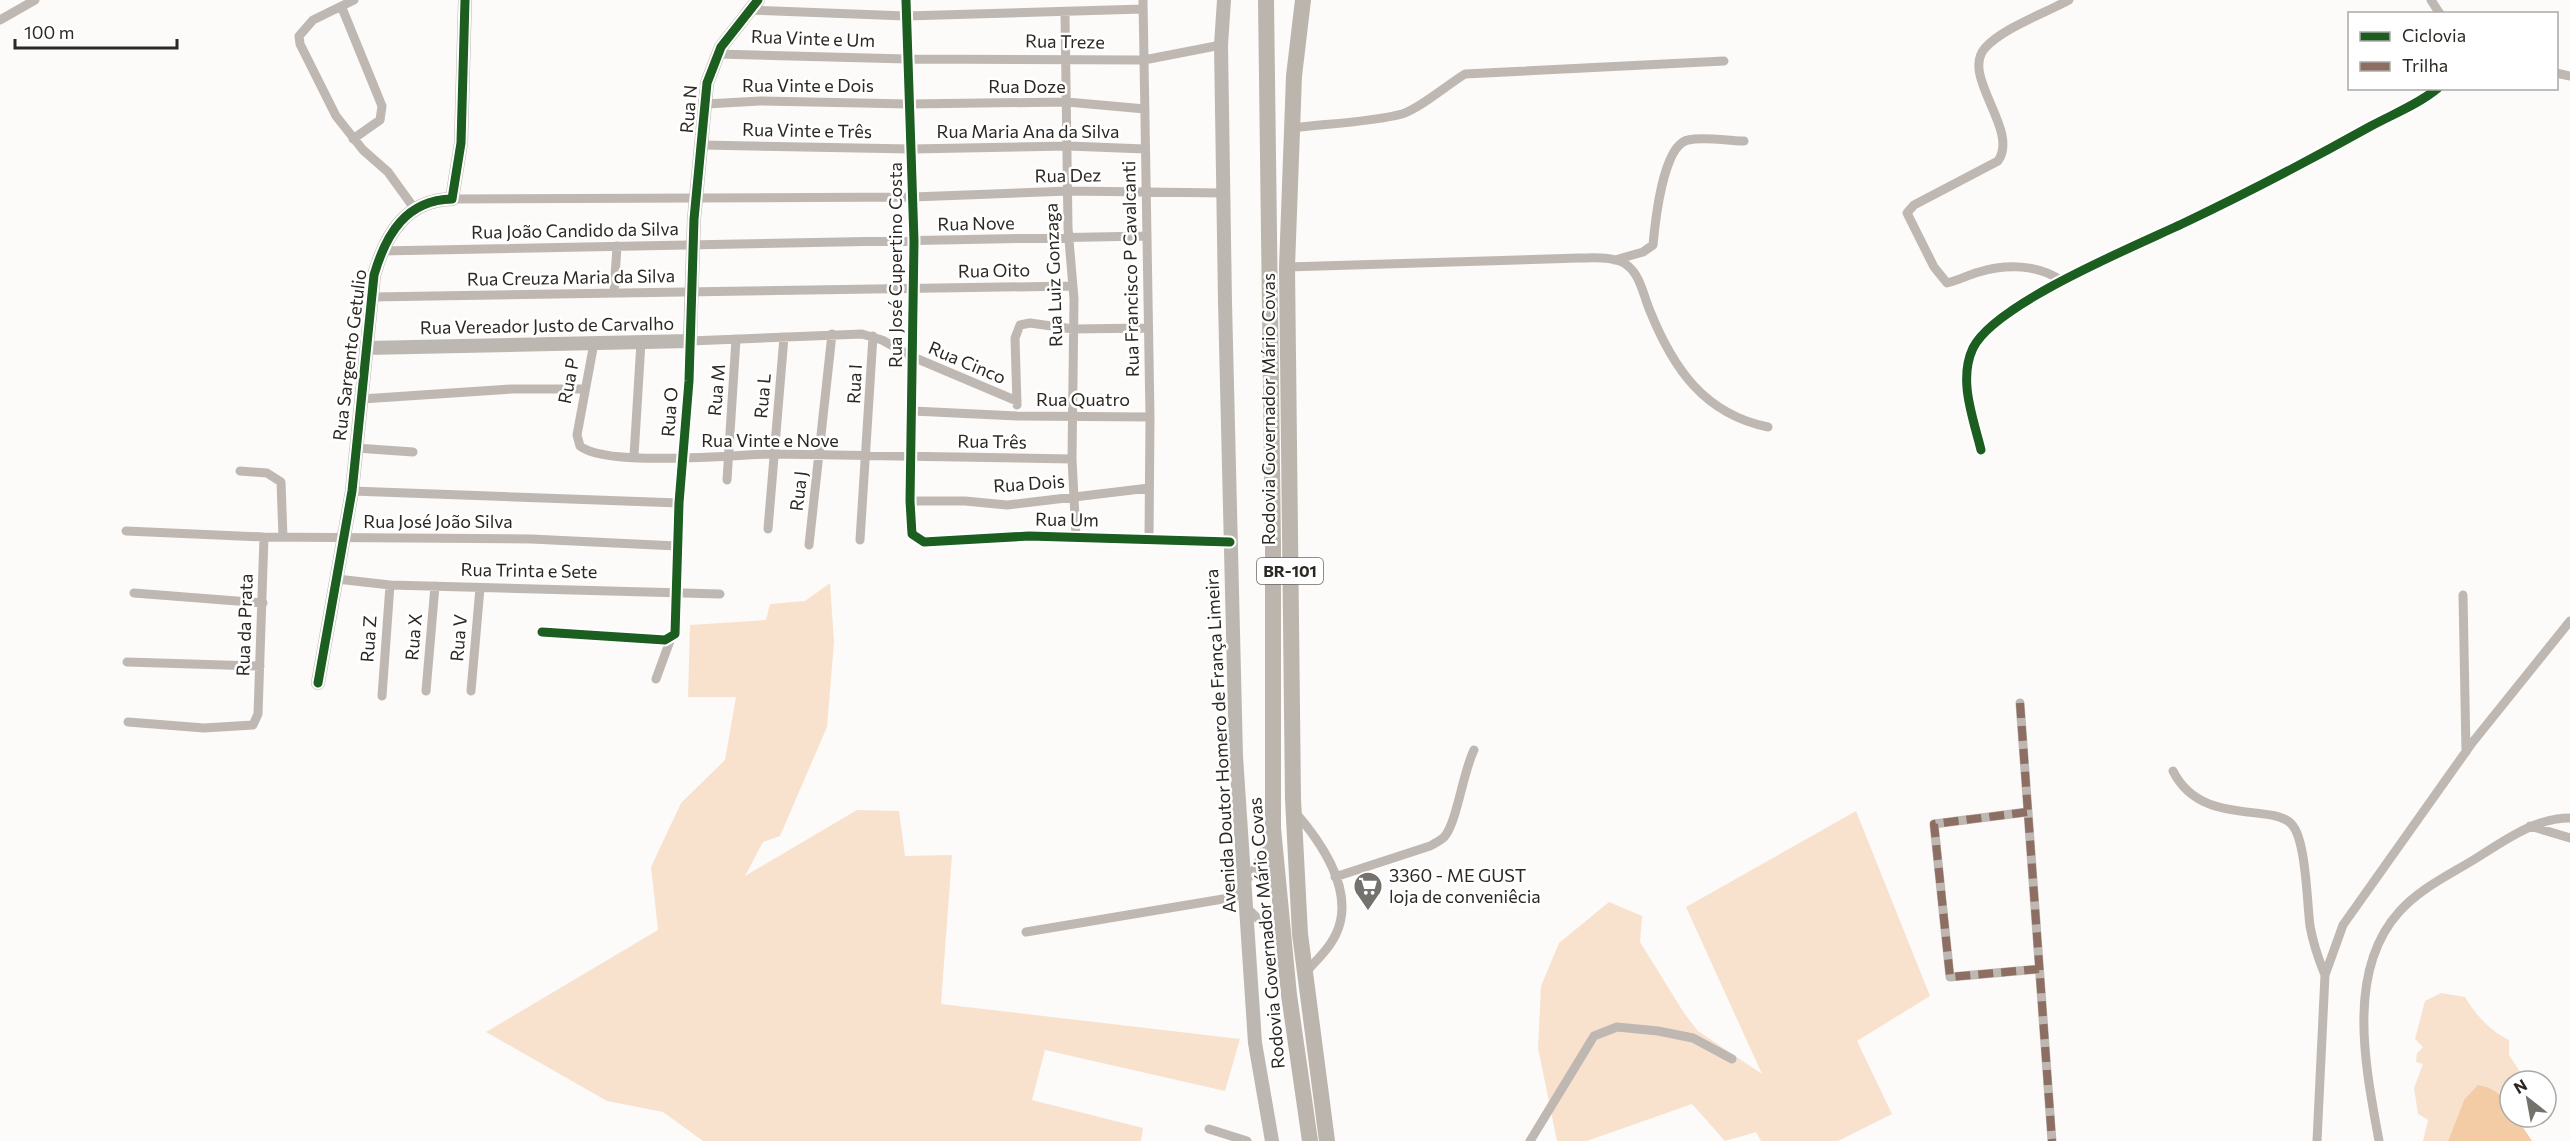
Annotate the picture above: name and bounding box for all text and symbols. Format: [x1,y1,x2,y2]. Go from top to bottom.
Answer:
scale bar [15,12,177,50]
legend [2348,12,2558,90]
text: 100 m [24,21,74,43]
text: Ciclovia [2402,24,2466,46]
street label: Rua Vinte e Um [751,25,875,51]
street label: Rua Treze [1025,29,1105,53]
text: Trilha [2402,54,2448,76]
street label: Rua Vinte e Dois [742,74,874,96]
street label: Rua Doze [988,75,1066,97]
street label: Rua N [675,84,701,134]
street label: Rua Vinte e Três [742,118,872,142]
street label: Rua Maria Ana da Silva [936,120,1120,142]
street label: Rua Francisco P Cavalcanti [1117,161,1143,377]
street label: Rua José Cupertino Costa [884,162,906,368]
street label: Rua Dez [1035,163,1102,187]
street label: Rua Luiz Gonzaga [1039,203,1067,347]
street label: Rua Nove [937,211,1015,235]
street label: Rua João Candido da Silva [471,217,679,243]
street label: Rua Oito [958,258,1030,282]
street label: Rua Creuza Maria da Silva [467,264,675,290]
street label: Rua Sargento Getulio [328,268,370,442]
street label: Rodovia Governador Mário Covas [1257,273,1279,545]
street label: Rua Vereador Justo de Carvalho [420,312,674,338]
street label: Rua Cinco [925,336,1009,388]
street label: Rua P [553,356,583,406]
street label: Rua M [703,363,729,417]
street label: Rua I [842,363,866,404]
street label: Rua L [749,372,775,419]
street label: Rua O [656,386,682,437]
street label: Rua Quatro [1036,388,1130,410]
street label: Rua Vinte e Nove [701,429,839,451]
street label: Rua Três [957,429,1027,453]
street label: Rua J [785,470,811,512]
street label: Rua Dois [992,470,1065,496]
street label: Rua Um [1035,507,1099,531]
street label: Rua José João Silva [363,510,513,532]
street label: Rua Trinta e Sete [460,558,598,582]
road number: BR-101 [1257,558,1323,584]
street label: Avenida Doutor Homero de França Limeira [1200,568,1240,914]
street label: Rua da Prata [231,573,257,677]
street label: Rua X [400,612,426,661]
street label: Rua V [445,613,471,662]
street label: Rua Z [355,615,381,663]
street label: Rodovia Governador Mário Covas [1243,796,1289,1070]
place label: 3360 - ME GUST loja de conveniêcia [1389,864,1541,907]
supermarket icon: 3360 - ME GUST loja de conveniêcia [1352,870,1384,912]
north arrow [2498,1069,2558,1129]
text: N [2510,1074,2530,1097]

